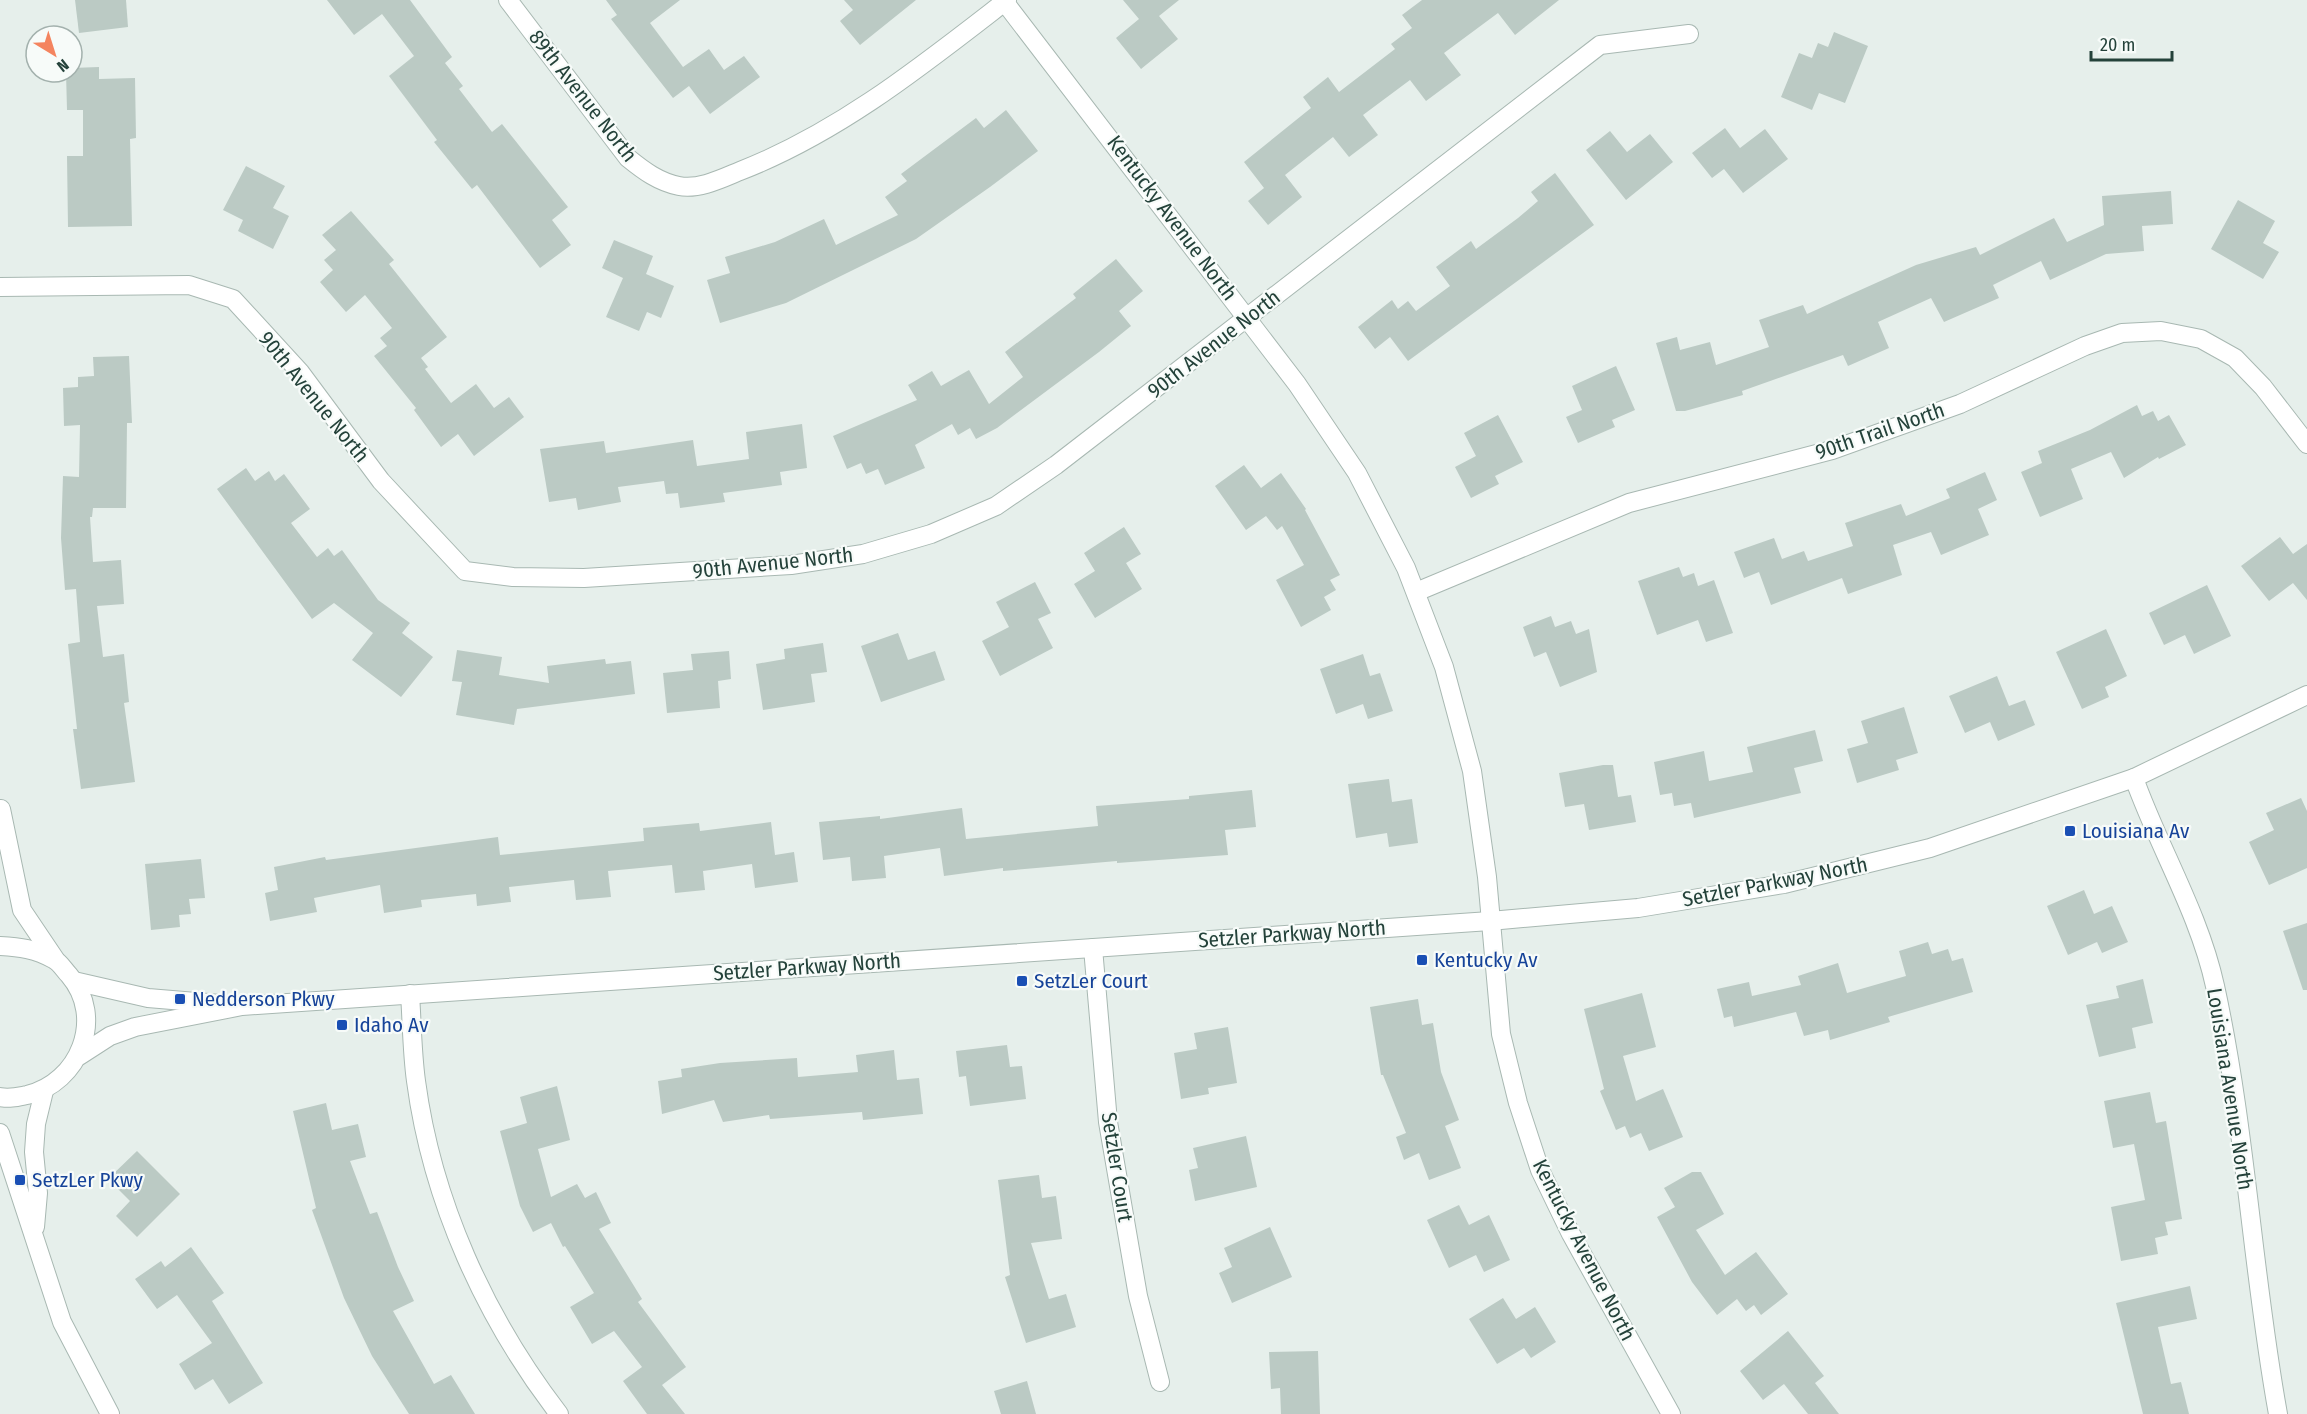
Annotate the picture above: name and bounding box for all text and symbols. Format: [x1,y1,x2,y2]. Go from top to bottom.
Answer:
north arrow [24,24,84,84]
scale bar [2091,24,2172,62]
street label: 89th Avenue North [523,25,643,167]
text: 20 m [2100,34,2135,56]
text: N [53,55,73,76]
street label: Kentucky Avenue North [1101,130,1243,306]
street label: 90th Avenue North [1143,284,1285,404]
street label: 90th Avenue North [253,326,375,468]
street label: 90th Trail North [1812,397,1948,465]
street label: 90th Avenue North [692,542,854,584]
place label: Louisiana Av [2082,818,2190,844]
marker: Louisiana Av [2063,824,2077,838]
street label: Setzler Parkway North [1680,851,1870,913]
street label: Setzler Parkway North [1197,914,1387,954]
street label: Setzler Parkway North [712,947,902,987]
place label: Kentucky Av [1434,947,1538,973]
marker: Kentucky Av [1415,953,1429,967]
place label: SetzLer Court [1034,968,1148,994]
marker: SetzLer Court [1015,974,1029,988]
place label: Nedderson Pkwy [192,986,335,1012]
street label: Louisiana Avenue North [2201,986,2259,1192]
marker: Nedderson Pkwy [173,992,187,1006]
place label: Idaho Av [354,1012,429,1038]
marker: Idaho Av [335,1018,349,1032]
street label: Setzler Court [1096,1110,1139,1224]
street label: Kentucky Avenue North [1527,1155,1641,1345]
place label: SetzLer Pkwy [32,1167,144,1193]
marker: SetzLer Pkwy [13,1173,27,1187]

